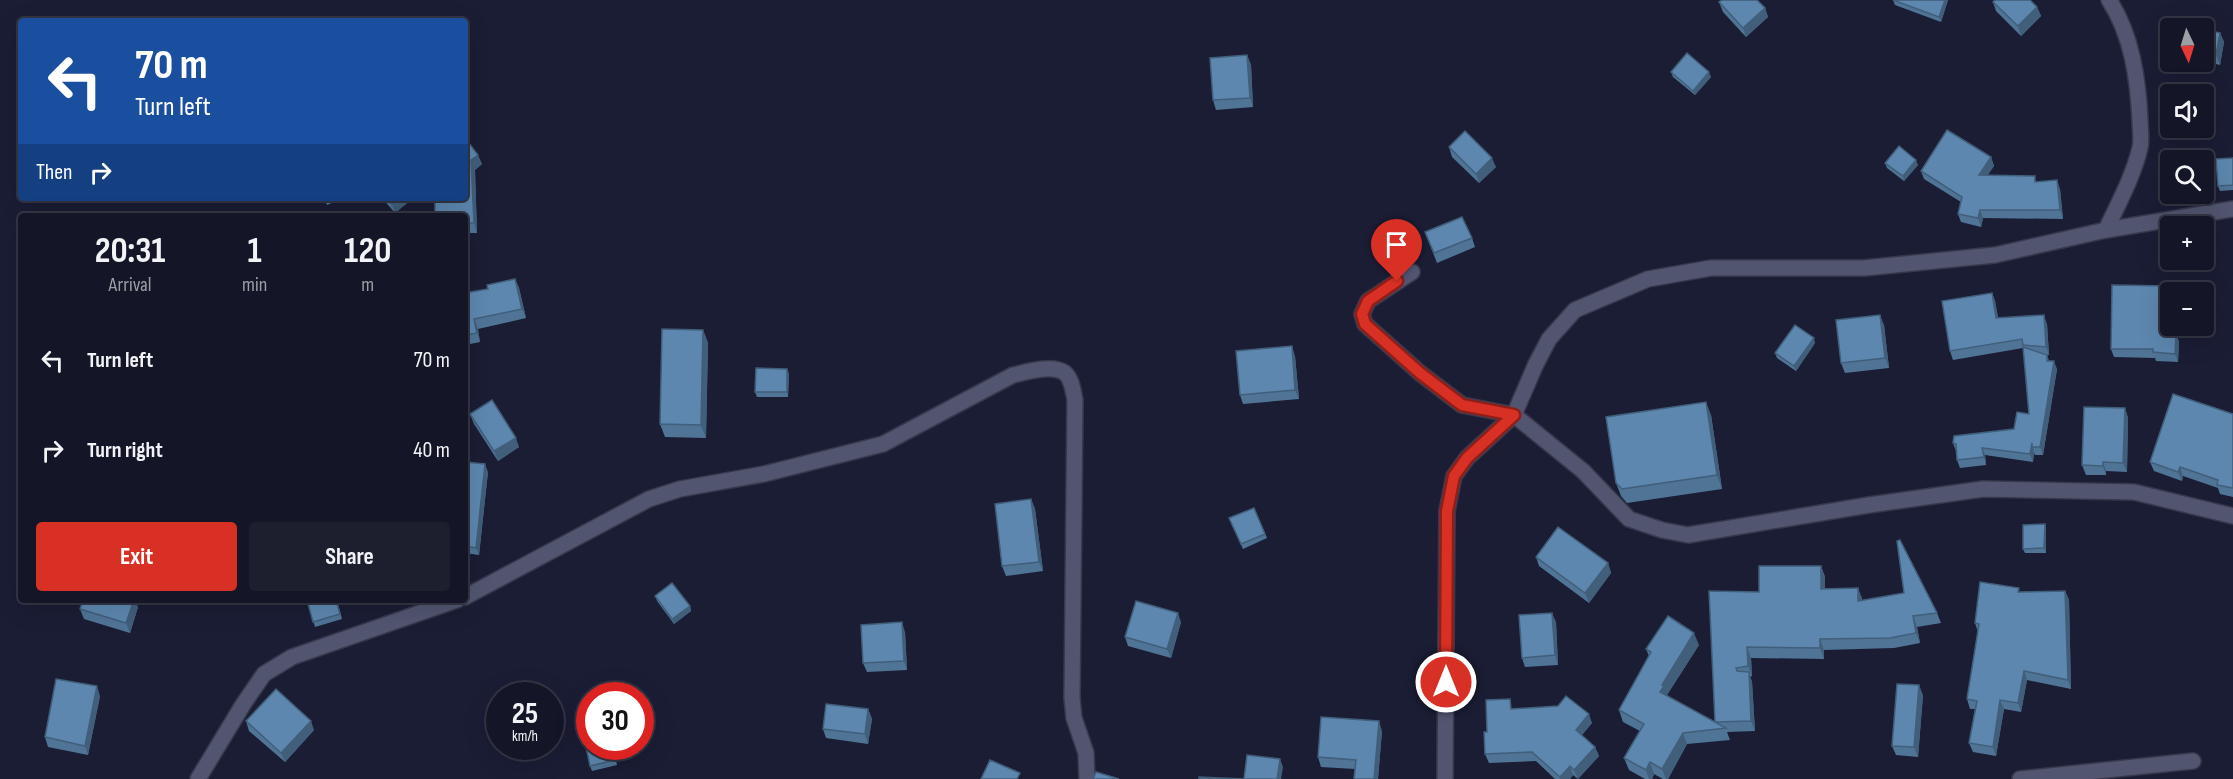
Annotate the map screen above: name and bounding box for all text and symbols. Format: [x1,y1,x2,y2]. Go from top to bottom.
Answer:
north arrow [2160,18,2214,72]
map controls [2160,18,2214,336]
text: 70 m [135,40,208,91]
icon: left [36,42,114,120]
button: sound [2160,84,2214,138]
text: Turn left [135,91,211,123]
button: search [2160,150,2214,204]
icon: right [84,156,117,189]
text: Then [36,159,72,186]
button: + [2160,216,2214,270]
pin [1371,219,1422,281]
icon: arrive [1380,228,1413,261]
text: 20:31 [95,230,165,273]
text: 1 [248,230,262,273]
text: 120 [344,230,391,273]
text: Arrival [109,273,152,297]
text: min [242,273,267,297]
text: m [361,273,374,297]
button: − [2160,282,2214,336]
icon: left [36,344,69,377]
text: Turn left [87,347,153,374]
text: 70 m [414,347,450,374]
icon: right [36,434,69,467]
text: Turn right [87,437,163,464]
text: 40 m [413,437,450,464]
button: Exit [36,522,237,591]
button: Share [249,522,450,591]
position arrow [1414,650,1478,714]
speed limit sign: 30 [576,682,654,760]
text: 25 [512,696,538,732]
text: km/h [512,727,538,746]

